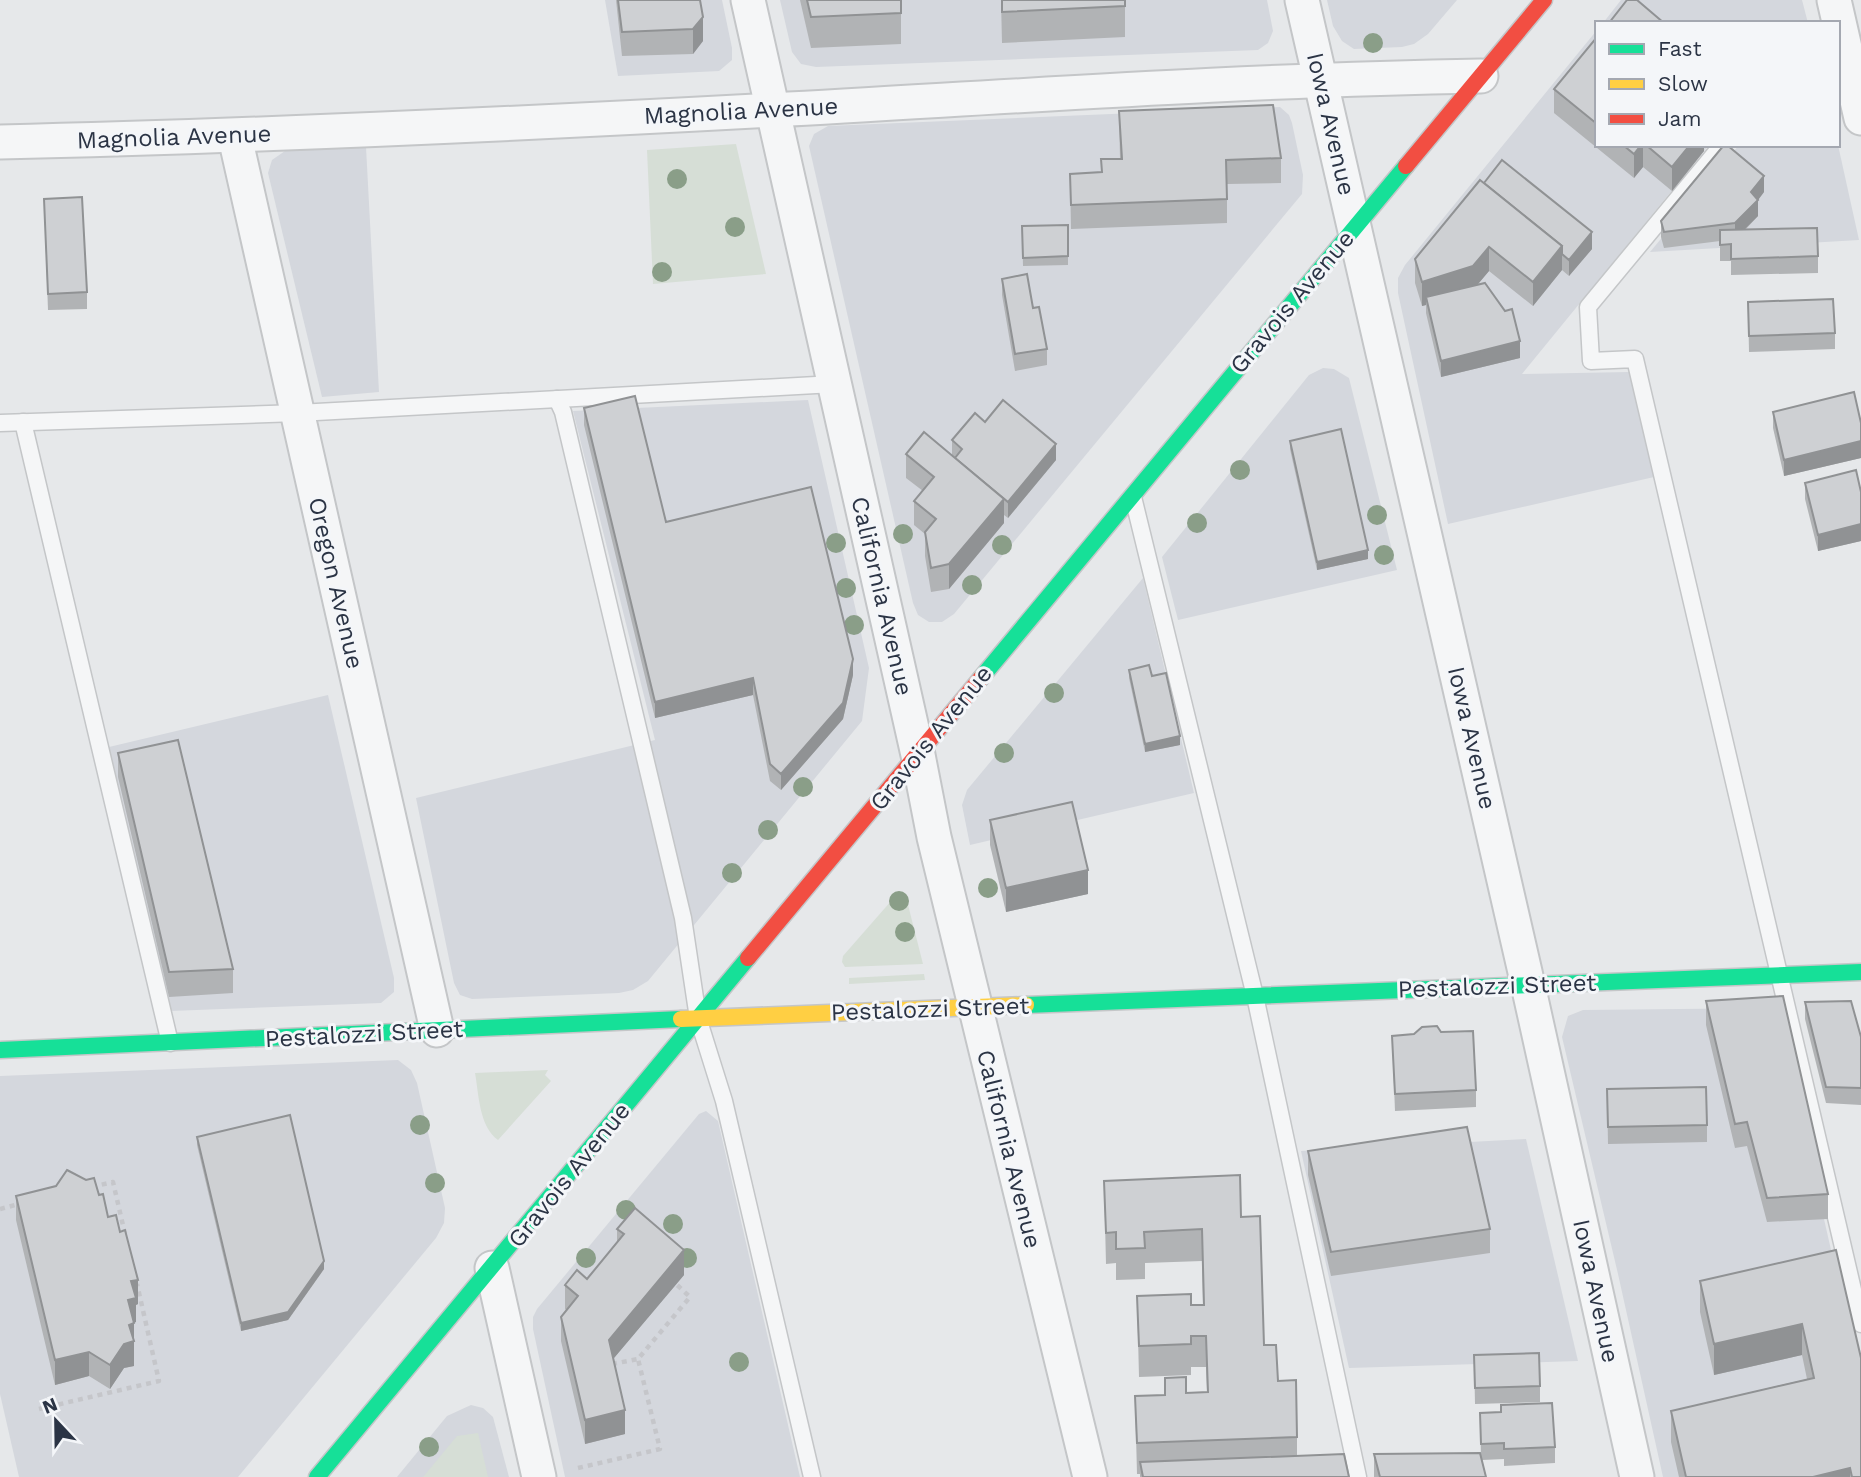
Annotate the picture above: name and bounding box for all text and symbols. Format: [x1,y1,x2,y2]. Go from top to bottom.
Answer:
legend [1595,21,1840,147]
text: Fast [1658,36,1702,61]
street label: Iowa Avenue [1301,50,1361,198]
text: Slow [1658,71,1708,96]
street label: Magnolia Avenue [643,92,839,130]
text: Jam [1658,106,1701,131]
street label: Magnolia Avenue [76,120,272,154]
street label: Gravois Avenue [1224,225,1360,379]
street label: Oregon Avenue [303,494,369,672]
street label: California Avenue [845,494,919,698]
street label: Gravois Avenue [864,660,998,816]
street label: Iowa Avenue [1442,664,1502,812]
street label: Pestalozzi Street [1397,969,1597,1003]
street label: Pestalozzi Street [830,992,1030,1026]
street label: Pestalozzi Street [264,1015,464,1053]
street label: California Avenue [971,1047,1047,1251]
street label: Gravois Avenue [502,1097,636,1253]
street label: Iowa Avenue [1567,1217,1625,1365]
north arrow [21,1386,91,1456]
text: N [39,1392,61,1419]

